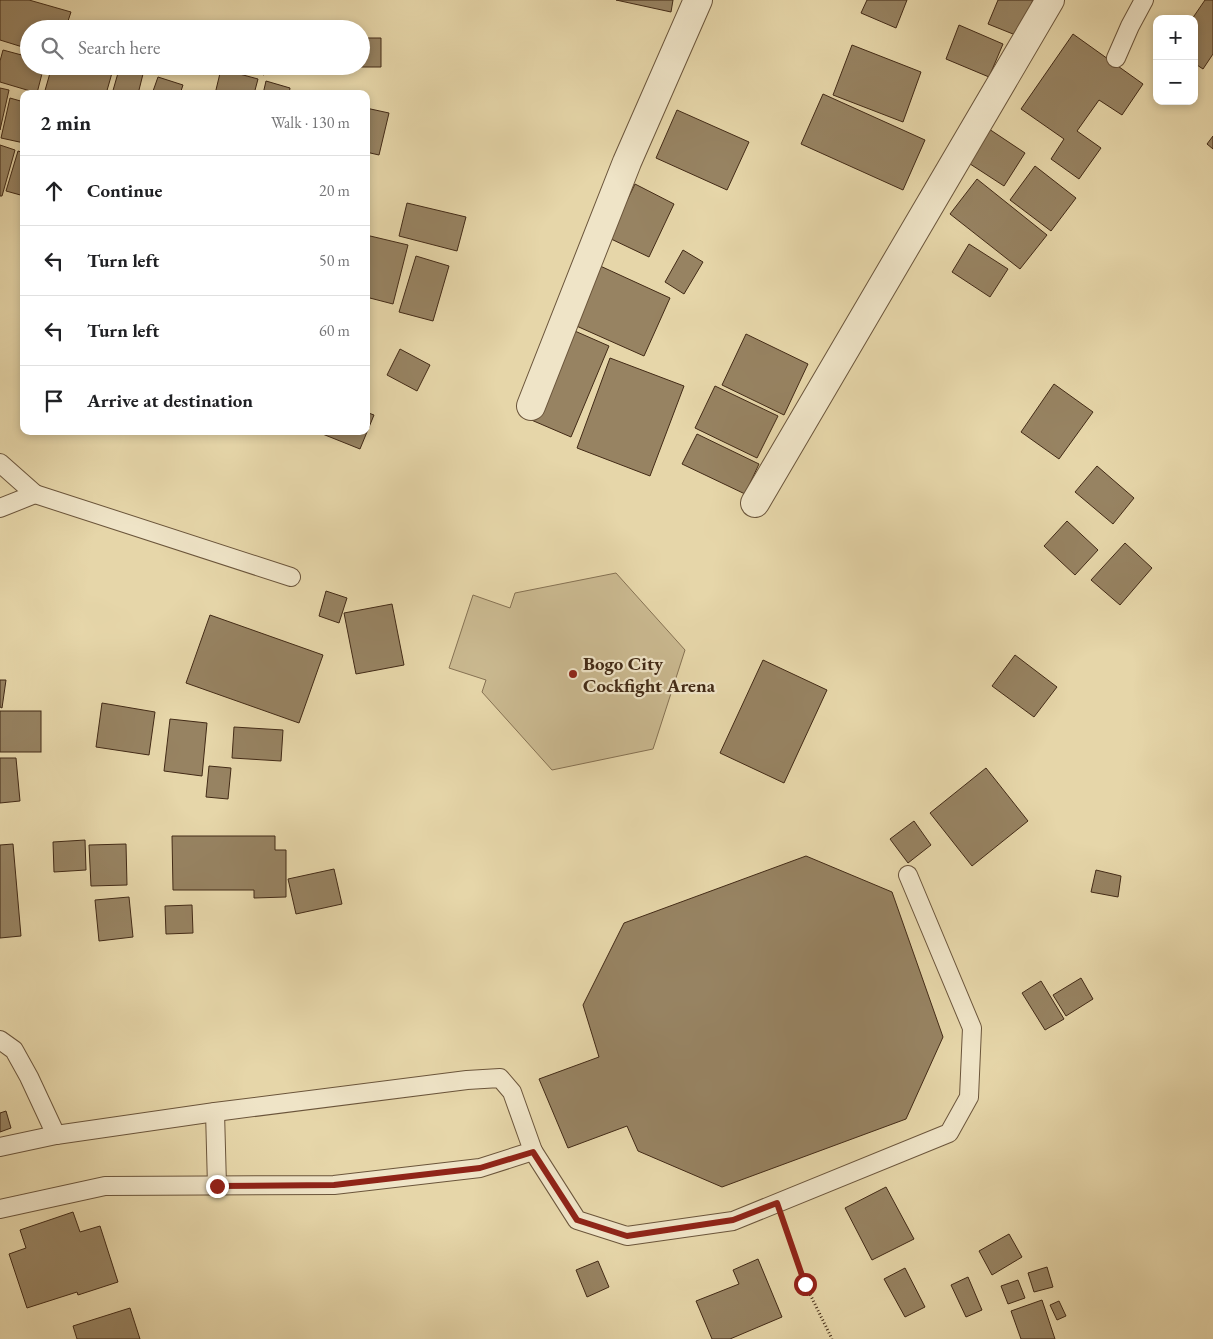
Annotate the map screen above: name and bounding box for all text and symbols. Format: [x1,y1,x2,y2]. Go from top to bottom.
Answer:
map controls [1153,15,1198,105]
button: + [1153,15,1198,60]
search box [20,20,370,75]
icon: search [38,34,66,62]
text: Search here [78,35,160,60]
button: − [1153,60,1198,105]
text: 2 min [40,109,91,136]
text: Walk · 130 m [271,112,350,133]
icon: ahead [40,177,68,205]
text: Continue [87,178,162,203]
text: 20 m [319,180,350,201]
icon: left [40,247,68,275]
text: Turn left [87,248,159,273]
text: 50 m [319,250,350,271]
icon: left [40,317,68,345]
text: Turn left [87,318,159,343]
text: 60 m [319,320,350,341]
icon: arrive [40,387,68,415]
text: Arrive at destination [87,388,253,413]
place label: Bogo City Cockfight Arena [583,651,716,698]
marker: Bogo City Cockfight Arena [567,668,579,680]
route end [206,1175,229,1198]
route start [794,1273,817,1296]

